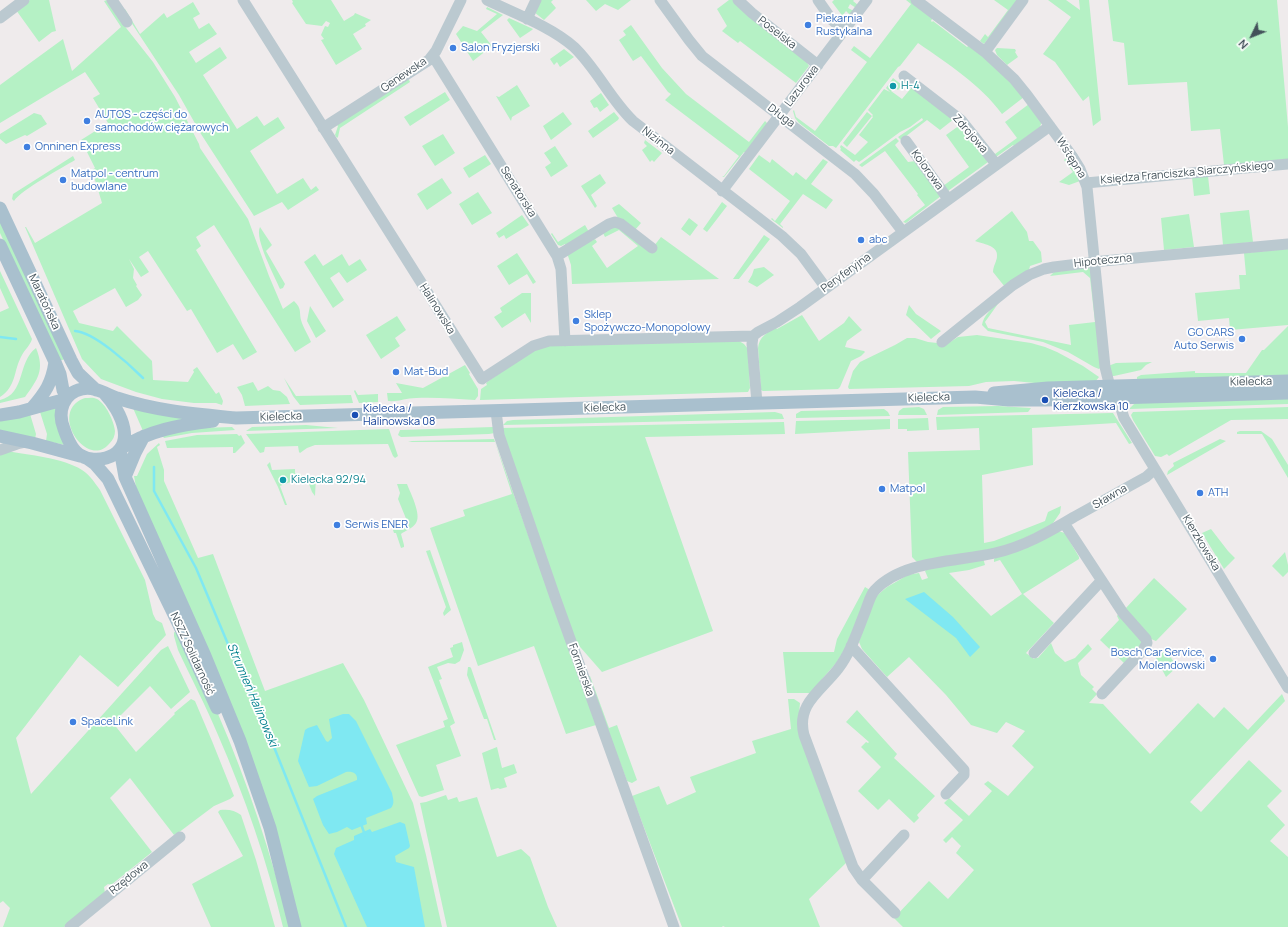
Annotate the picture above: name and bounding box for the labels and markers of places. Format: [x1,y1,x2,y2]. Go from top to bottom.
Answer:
place label: Piekarnia Rustykalna [816,12,872,38]
marker: Piekarnia Rustykalna [803,20,813,30]
place label: Salon Fryzjerski [461,41,539,55]
marker: Salon Fryzjerski [448,43,458,53]
place label: H-4 [901,79,920,93]
marker: H-4 [888,81,898,91]
place label: AUTOS - części do samochodów ciężarowych [95,108,229,134]
marker: AUTOS - części do samochodów ciężarowych [82,116,92,126]
place label: Onninen Express [35,140,121,154]
marker: Onninen Express [22,142,32,152]
place label: Matpol - centrum budowlane [71,167,158,193]
marker: Matpol - centrum budowlane [58,175,68,185]
place label: abc [869,233,888,247]
marker: abc [856,235,866,245]
place label: Sklep Spożywczo-Monopolowy [584,308,711,334]
marker: Sklep Spożywczo-Monopolowy [571,316,581,326]
place label: GO CARS Auto Serwis [1174,326,1234,352]
marker: GO CARS Auto Serwis [1237,334,1247,344]
place label: Mat-Bud [404,365,448,379]
marker: Mat-Bud [391,367,401,377]
place label: Kielecka / Kierzkowska 10 [1053,387,1129,413]
marker: Kielecka / Kierzkowska 10 [1040,395,1050,405]
place label: Kielecka / Halinowska 08 [363,402,435,428]
marker: Kielecka / Halinowska 08 [350,410,360,420]
place label: Kielecka 92/94 [291,473,366,487]
marker: Kielecka 92/94 [278,475,288,485]
place label: Matpol [890,482,925,496]
marker: Matpol [877,484,887,494]
place label: ATH [1208,486,1228,500]
marker: ATH [1195,488,1205,498]
place label: Serwis ENER [345,518,408,532]
marker: Serwis ENER [332,520,342,530]
place label: Bosch Car Service, Molendowski [1111,646,1205,672]
marker: Bosch Car Service, Molendowski [1208,654,1218,664]
place label: SpaceLink [81,715,133,729]
marker: SpaceLink [68,717,78,727]

